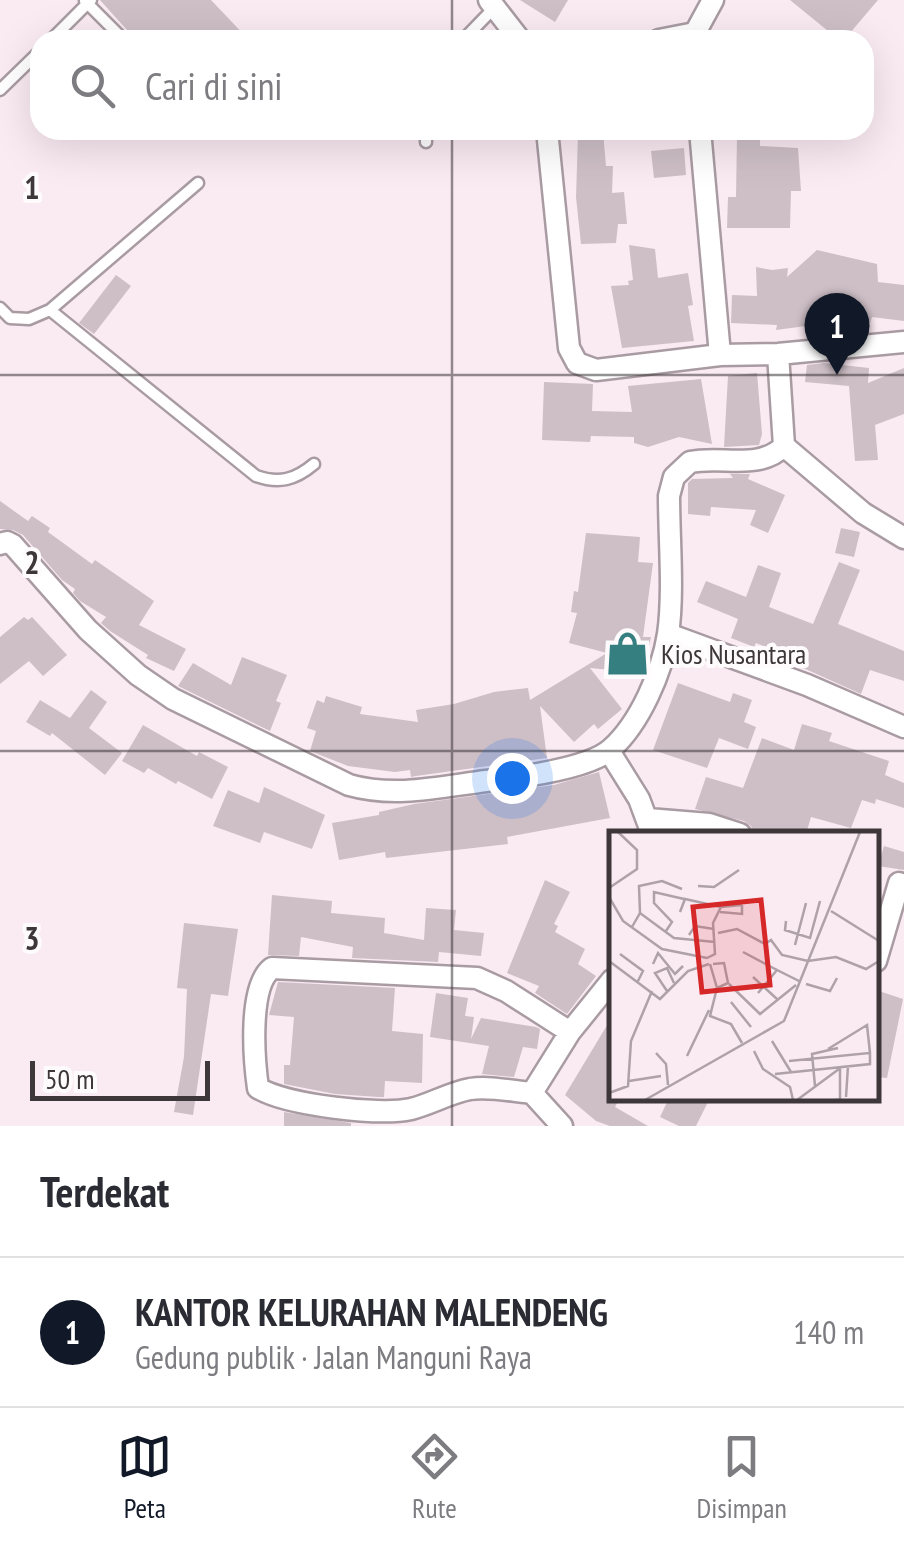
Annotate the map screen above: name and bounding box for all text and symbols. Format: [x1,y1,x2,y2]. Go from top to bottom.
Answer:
search box [30,30,874,140]
icon: search [65,58,120,113]
text: Cari di sini [145,61,283,110]
text: 1 [24,166,40,208]
pin: 1 [804,292,870,375]
text: 2 [24,541,40,583]
shop icon: Kios Nusantara [604,629,652,677]
place label: Kios Nusantara [661,635,806,672]
your location [487,753,538,804]
inset map [609,831,879,1101]
text: 3 [24,917,40,959]
scale bar [30,1056,210,1100]
text: 50 m [45,1060,94,1097]
text: Terdekat [40,1164,169,1219]
text: KANTOR KELURAHAN MALENDENG [135,1287,608,1336]
text: 1 [65,1311,80,1353]
text: 140 m [793,1311,864,1353]
text: Gedung publik · Jalan Manguni Raya [135,1336,532,1378]
tab: Peta [117,1429,172,1526]
tab: Rute [407,1429,462,1526]
tab: Disimpan [696,1429,787,1526]

